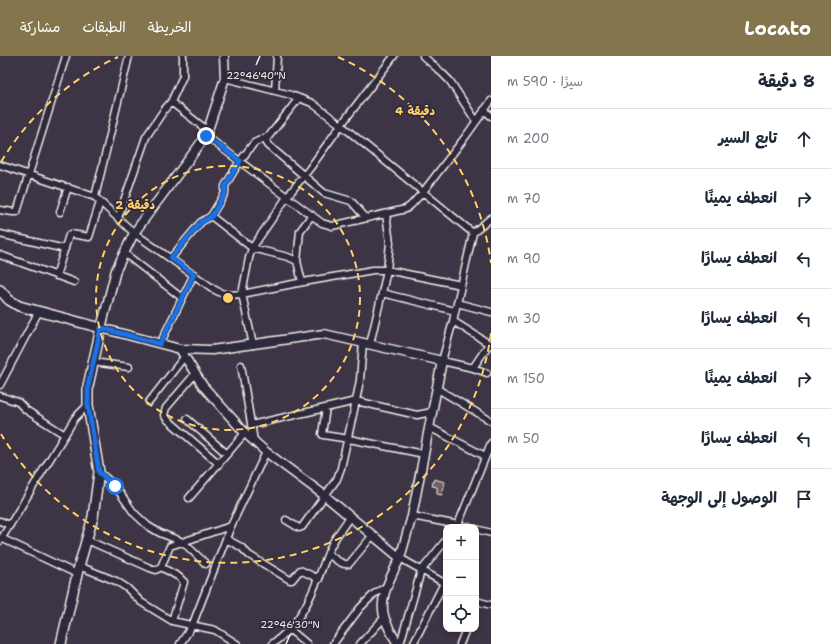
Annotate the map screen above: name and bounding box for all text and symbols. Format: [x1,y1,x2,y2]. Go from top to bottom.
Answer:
text: Locato [744,16,811,41]
text: مشاركة [20,18,60,36]
text: الطبقات [82,18,126,36]
text: الخريطة [148,18,191,36]
text: 22°46'40"N [226,69,286,82]
text: 8 دقيقة [758,70,815,92]
text: سيرًا · 590 m [507,73,583,90]
text: 4 دقيقة [395,103,436,119]
route end [197,127,215,145]
text: تابع السير [718,128,777,148]
icon: ahead [793,128,815,150]
text: 200 m [507,130,549,147]
text: انعطف يمينًا [705,188,777,208]
icon: right [793,188,815,210]
text: 70 m [507,190,541,207]
text: 2 دقيقة [115,197,156,213]
text: انعطف يسارًا [701,248,777,268]
icon: left [793,248,815,270]
text: 90 m [507,250,541,267]
centre of rings [221,291,235,305]
text: انعطف يسارًا [701,308,777,328]
icon: left [793,308,815,330]
text: 30 m [507,310,541,327]
text: انعطف يمينًا [705,368,777,388]
icon: right [793,368,815,390]
text: 150 m [507,370,545,387]
text: انعطف يسارًا [701,428,777,448]
icon: left [793,428,815,450]
text: 50 m [507,430,540,447]
route start [106,477,124,495]
text: الوصول إلى الوجهة [661,488,777,508]
icon: arrive [793,488,815,510]
map controls [443,524,479,632]
button: + [443,524,479,560]
button: − [443,560,479,596]
button: locate [443,596,479,632]
text: 22°46'30"N [260,618,320,631]

